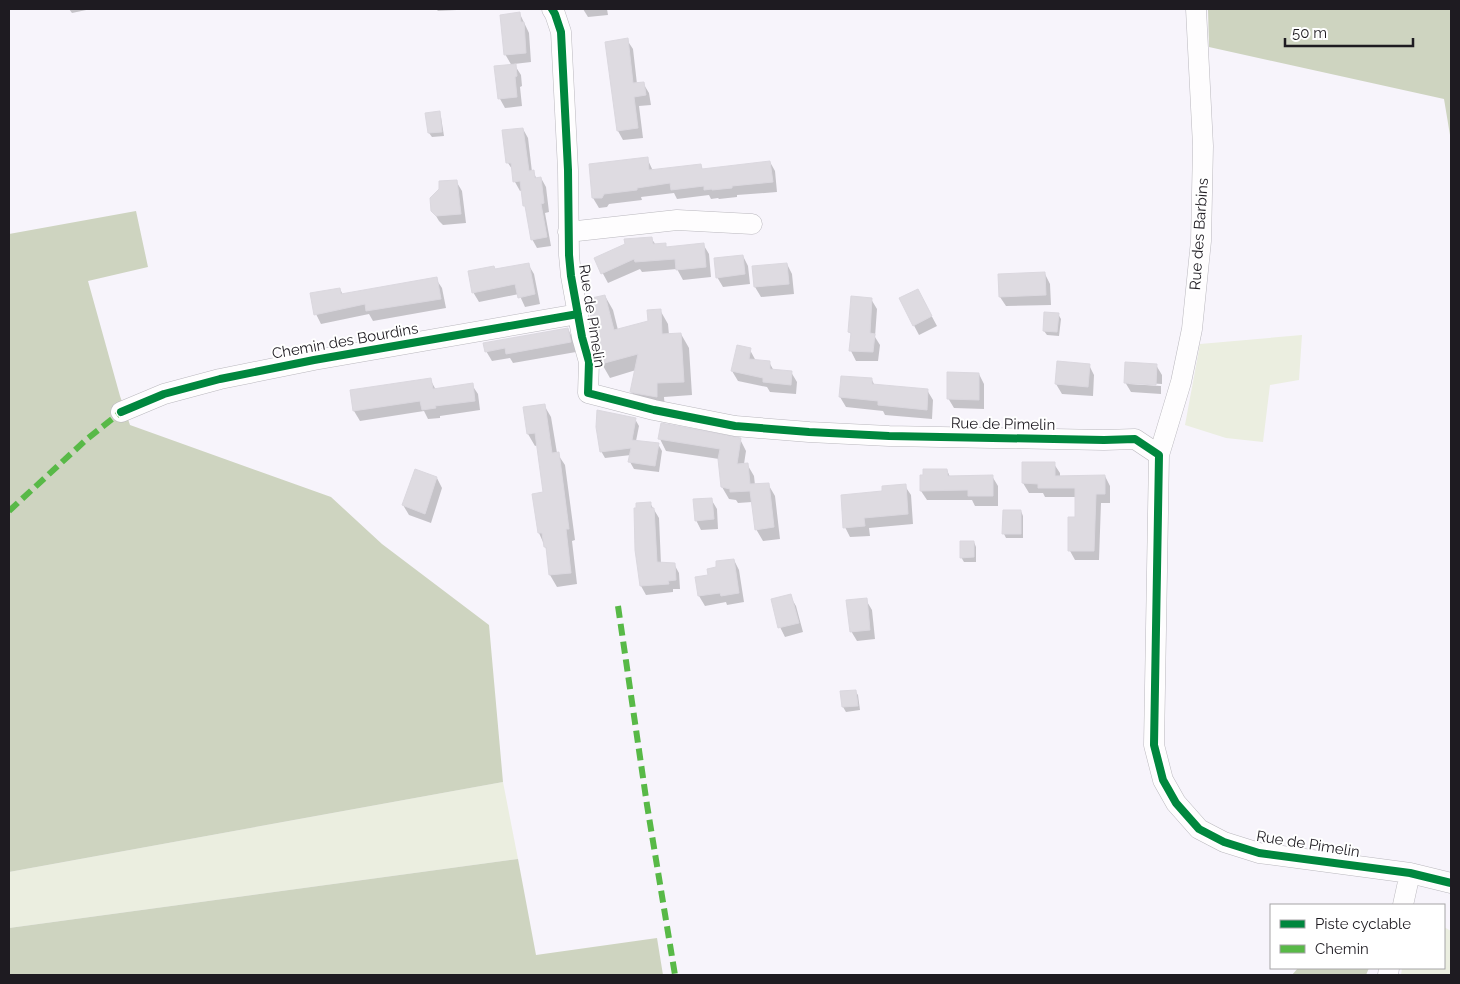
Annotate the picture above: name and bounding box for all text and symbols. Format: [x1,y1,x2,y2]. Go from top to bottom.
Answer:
scale bar [1285,15,1412,47]
text: 50 m [1292,24,1327,42]
street label: Rue des Barbins [1186,177,1212,291]
street label: Rue de Pimelin [575,263,609,369]
street label: Chemin des Bourdins [270,319,420,363]
street label: Rue de Pimelin [951,414,1055,434]
street label: Rue de Pimelin [1255,827,1361,861]
legend [1270,904,1445,969]
text: Piste cyclable [1315,915,1411,933]
text: Chemin [1315,940,1369,958]

